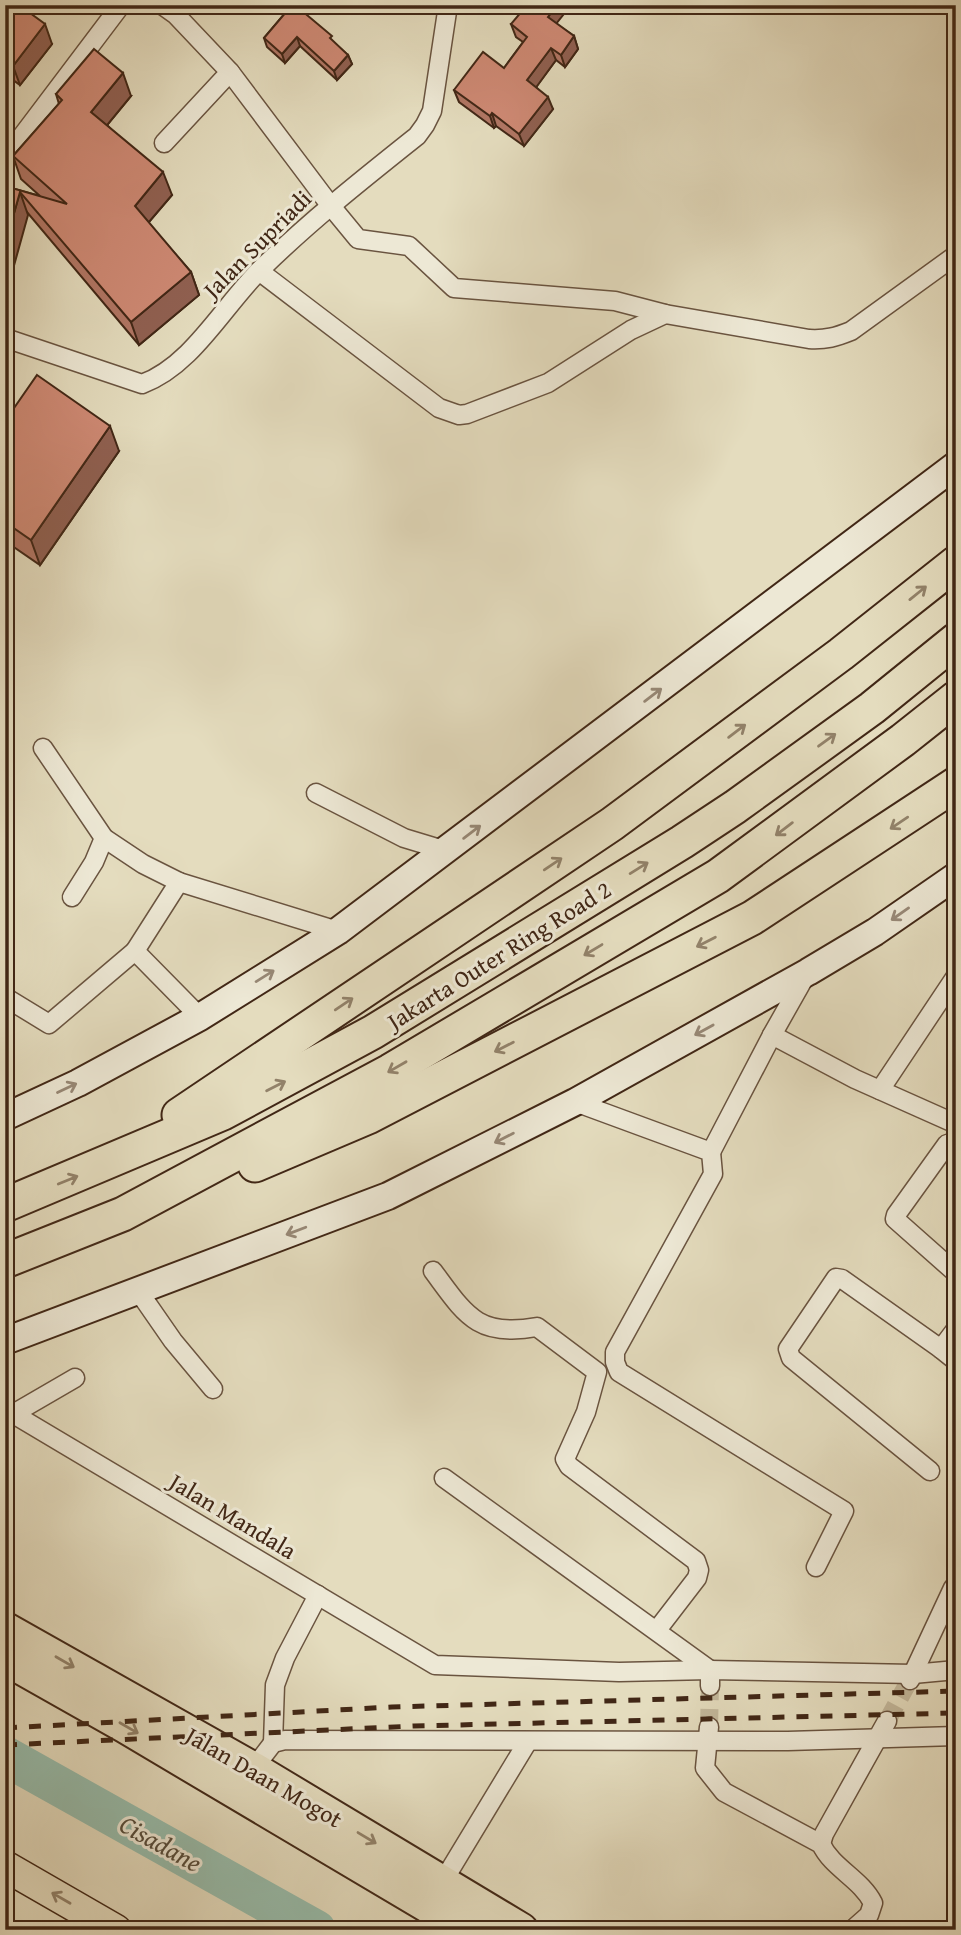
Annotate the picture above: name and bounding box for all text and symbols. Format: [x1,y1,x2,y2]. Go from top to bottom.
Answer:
street label: Jalan Supriadi [193,182,319,308]
one-way arrow [908,585,927,600]
one-way arrow [643,687,662,702]
one-way arrow [728,724,747,739]
one-way arrow [817,733,836,747]
one-way arrow [890,816,909,830]
one-way arrow [776,821,794,836]
one-way arrow [462,825,481,840]
one-way arrow [543,857,562,871]
one-way arrow [629,861,648,876]
street label: Jakarta Outer Ring Road 2 [378,872,618,1040]
one-way arrow [890,907,910,921]
one-way arrow [696,936,717,950]
one-way arrow [583,944,603,958]
one-way arrow [255,969,275,983]
one-way arrow [333,997,353,1011]
one-way arrow [694,1024,715,1037]
one-way arrow [494,1041,515,1054]
one-way arrow [387,1060,407,1074]
one-way arrow [265,1078,285,1092]
one-way arrow [56,1081,77,1094]
one-way arrow [494,1132,515,1145]
one-way arrow [57,1172,79,1185]
one-way arrow [286,1226,308,1239]
street label: Jalan Mandala [160,1463,304,1568]
one-way arrow [54,1655,74,1669]
street label: Jalan Daan Mogot [176,1716,350,1837]
one-way arrow [118,1721,138,1735]
water label: Cisadane [113,1804,209,1882]
one-way arrow [357,1831,377,1845]
one-way arrow [51,1891,71,1905]

